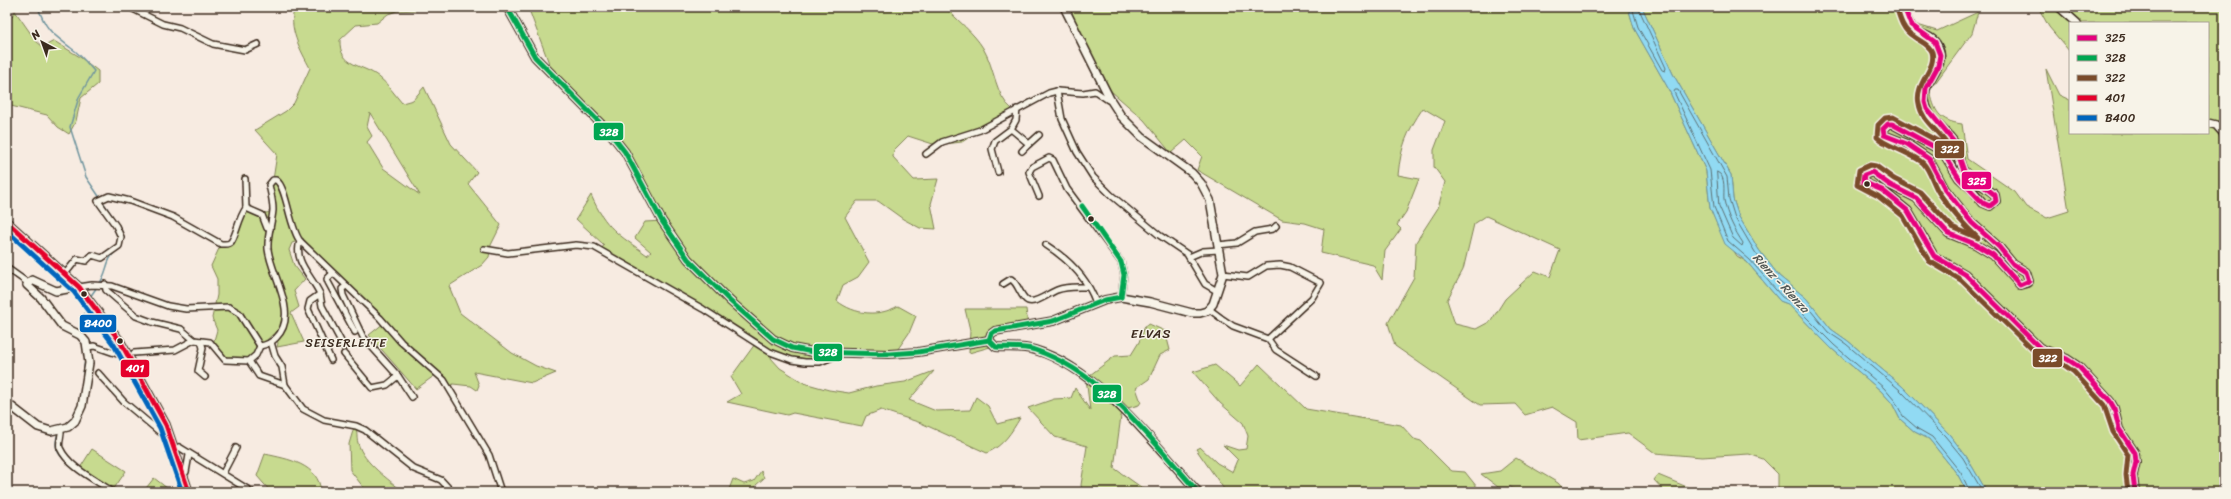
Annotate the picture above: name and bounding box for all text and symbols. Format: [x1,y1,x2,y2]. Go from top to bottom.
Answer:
north arrow [22,22,62,62]
legend [2069,22,2209,134]
text: N [26,25,45,45]
text: 325 [2105,27,2126,49]
text: 328 [2105,47,2126,69]
text: 322 [2105,67,2126,89]
text: 401 [2105,87,2125,109]
text: B400 [2105,107,2136,129]
line badge: 328 [593,122,624,141]
text: 328 [598,123,619,142]
line badge: 322 [1934,140,1965,159]
text: 322 [1940,140,1960,159]
line badge: 325 [1961,171,1992,190]
text: 325 [1966,172,1987,191]
unlabelled marker [1862,179,1872,189]
unlabelled marker [1086,214,1096,224]
water label: Rienz - Rienza [1747,248,1816,319]
unlabelled marker [79,289,89,299]
line badge: B400 [79,314,117,333]
text: B400 [84,314,112,333]
district label: ELVAS [1131,322,1171,345]
district label: SEISERLEITE [305,332,387,354]
unlabelled marker [115,336,125,346]
line badge: 328 [813,343,843,362]
text: 328 [817,343,838,362]
line badge: 322 [2032,348,2063,368]
text: 322 [2038,349,2058,368]
line badge: 401 [120,359,150,378]
text: 401 [125,359,145,378]
line badge: 328 [1092,384,1122,403]
text: 328 [1096,385,1117,404]

